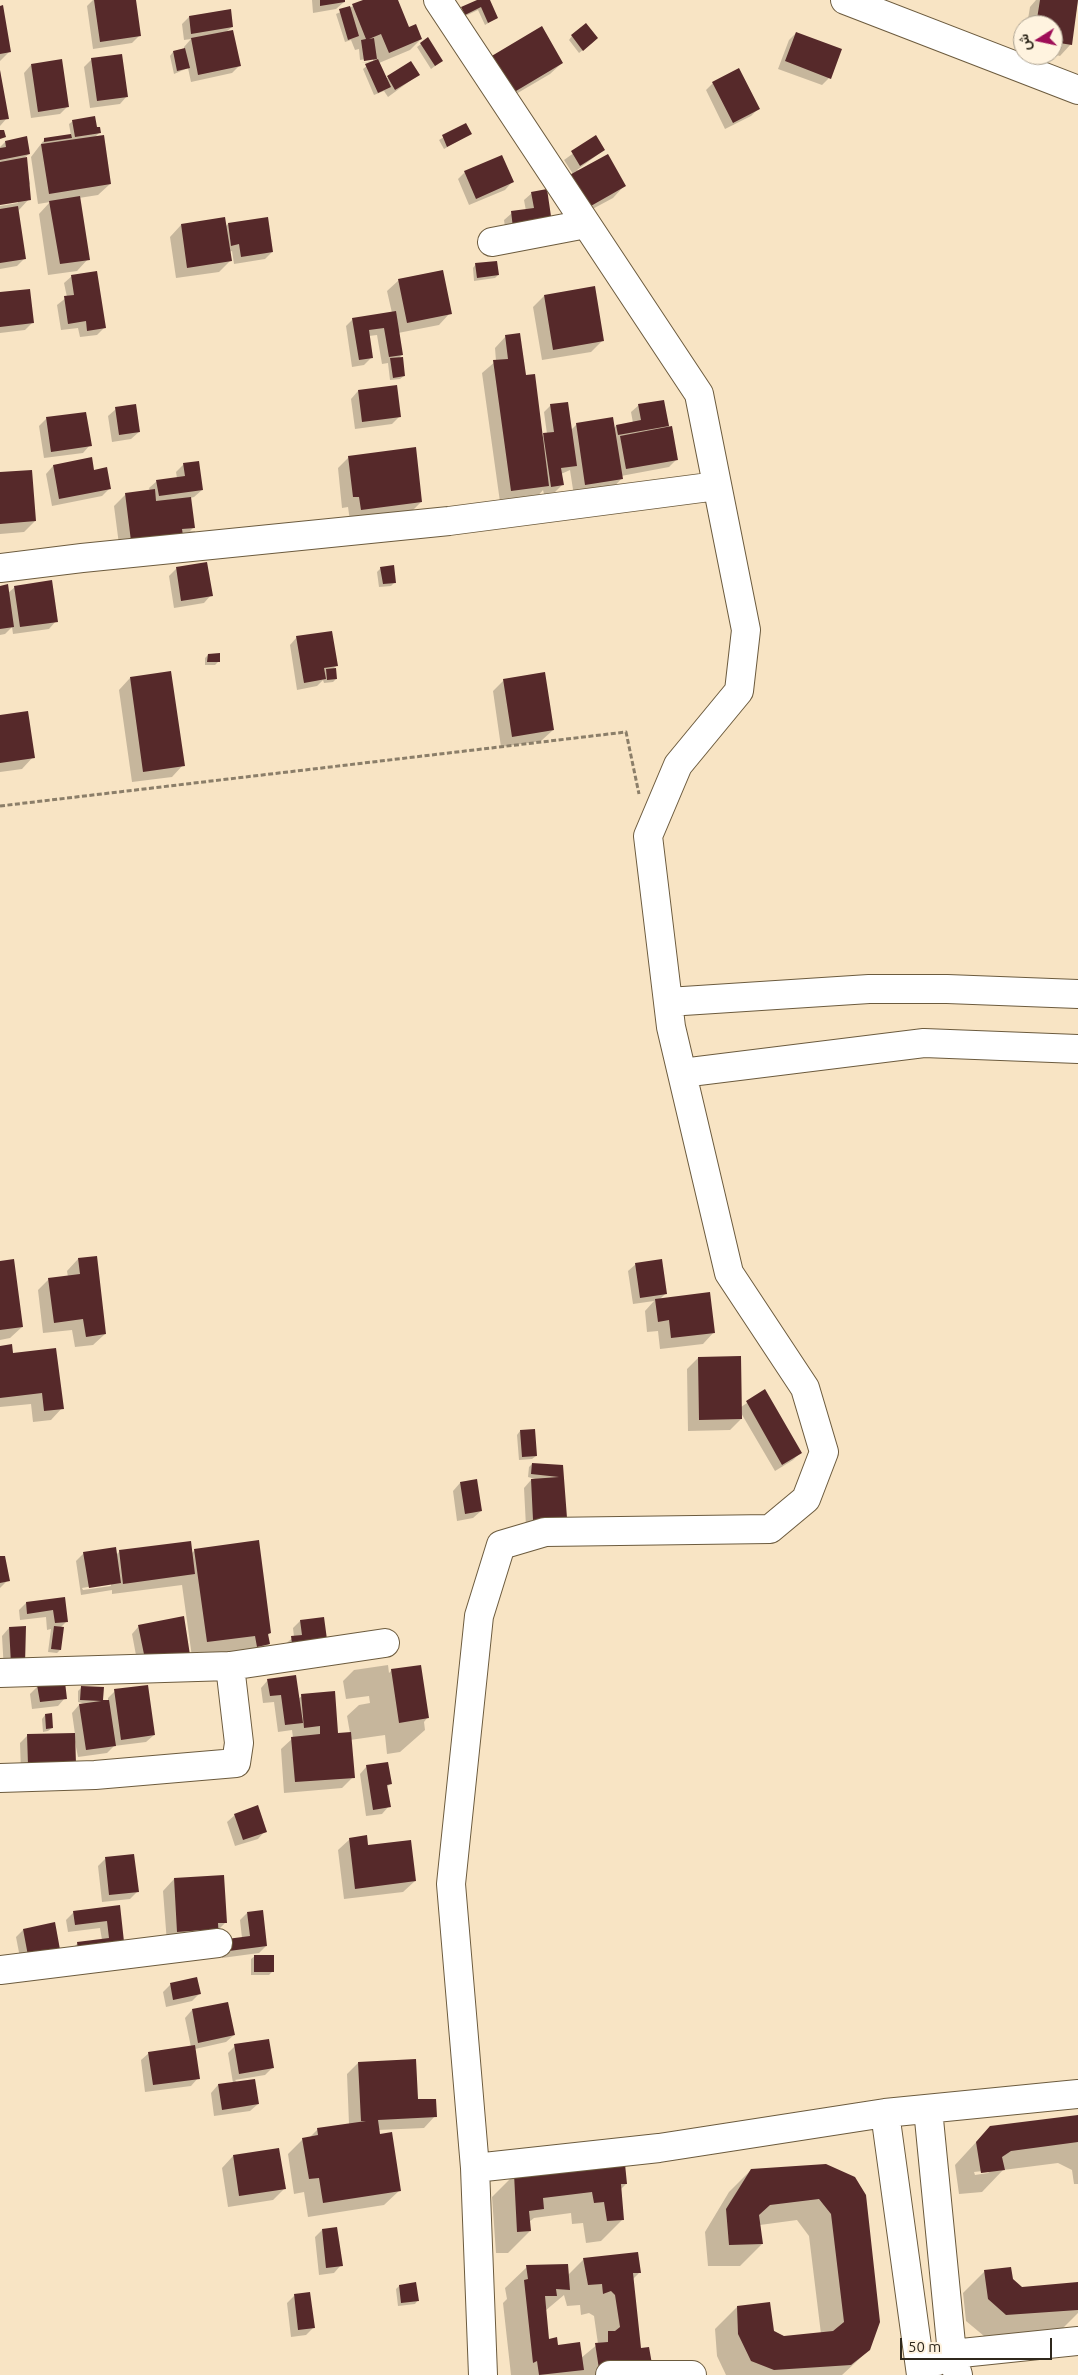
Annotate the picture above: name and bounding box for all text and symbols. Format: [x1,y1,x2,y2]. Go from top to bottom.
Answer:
north arrow [1013,15,1063,65]
text: ش [1015,33,1034,52]
scale bar [903,2328,1056,2360]
text: 50 m [908,2338,941,2355]

